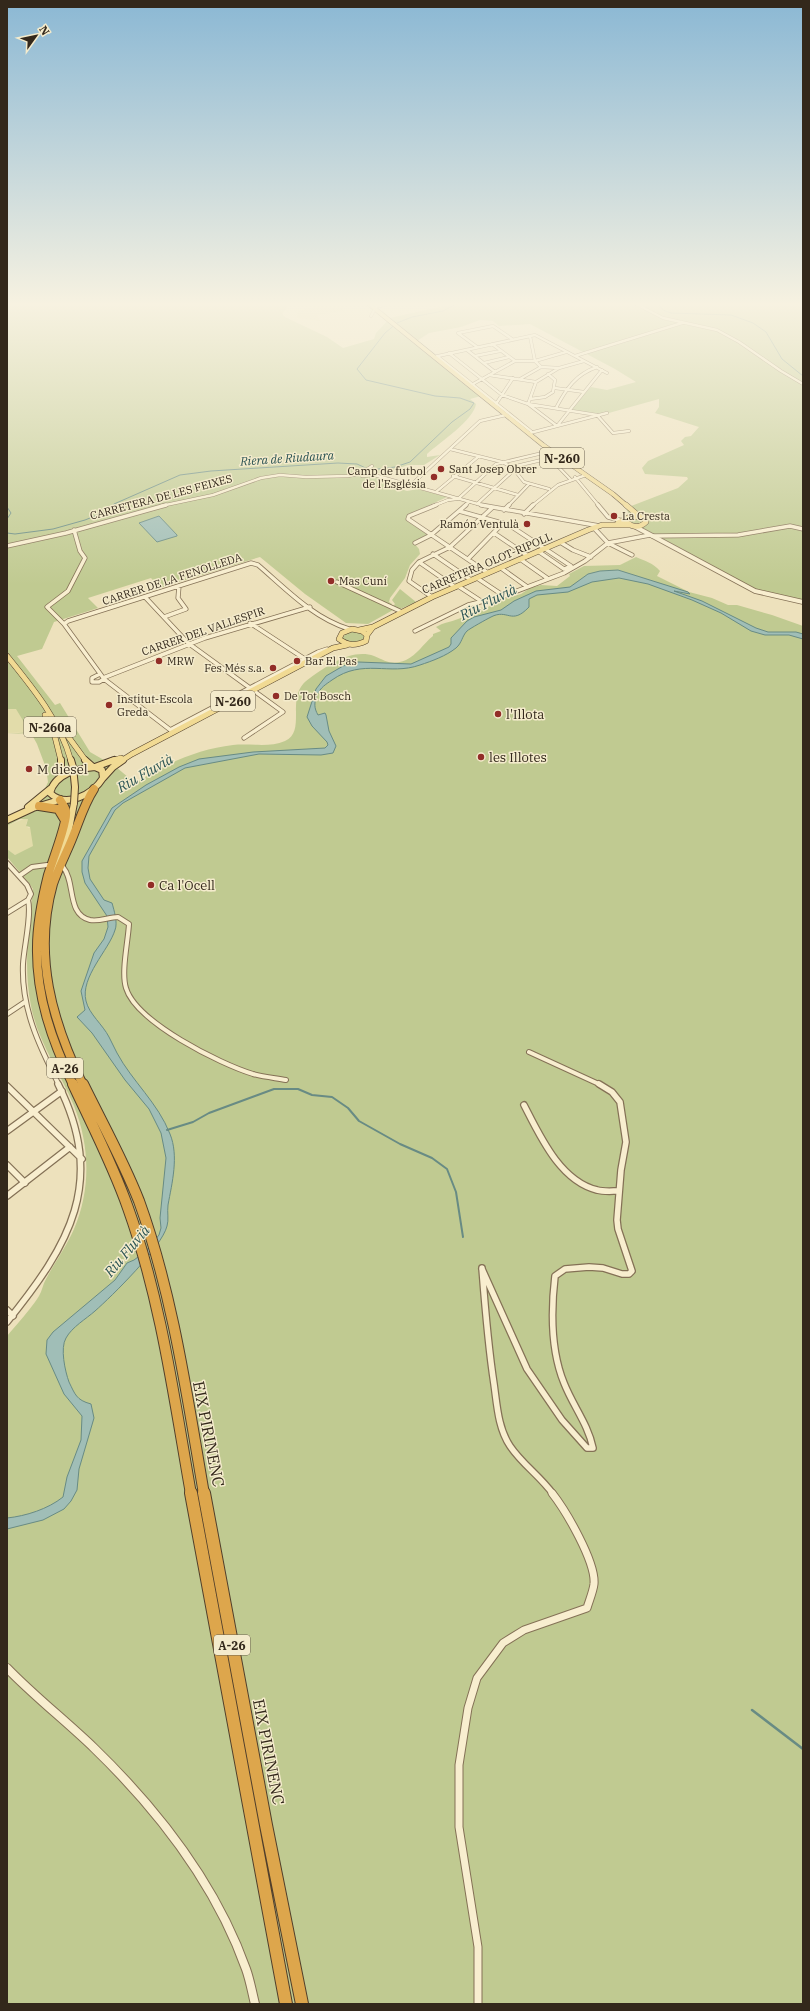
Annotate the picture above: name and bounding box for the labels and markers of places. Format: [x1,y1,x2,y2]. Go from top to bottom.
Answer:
place label: Sant Josep Obrer [449,462,537,476]
place label: Camp de futbol de l'Església [347,464,426,491]
marker: Sant Josep Obrer [436,464,446,474]
marker: Camp de futbol de l'Església [429,472,439,482]
place label: La Cresta [622,509,670,523]
marker: La Cresta [609,511,619,521]
place label: Ramón Ventulà [440,517,519,531]
marker: Ramón Ventulà [522,519,532,529]
place label: Mas Cuní [339,574,387,588]
marker: Mas Cuní [326,576,336,586]
place label: MRW [167,654,195,668]
place label: Bar El Pas [305,654,357,668]
marker: MRW [154,656,164,666]
marker: Bar El Pas [292,656,302,666]
place label: Fes Més s.a. [204,661,265,675]
marker: Fes Més s.a. [268,663,278,673]
place label: De Tot Bosch [284,689,351,703]
marker: De Tot Bosch [271,691,281,701]
place label: Institut-Escola Greda [117,692,193,719]
marker: Institut-Escola Greda [104,700,114,710]
place label: l'Illota [506,706,544,723]
marker: l'Illota [493,709,503,719]
place label: les Illotes [489,749,547,766]
marker: les Illotes [476,752,486,762]
place label: M diesel [37,761,88,778]
marker: M diesel [24,764,34,774]
place label: Ca l'Ocell [159,877,215,894]
marker: Ca l'Ocell [146,880,156,890]

